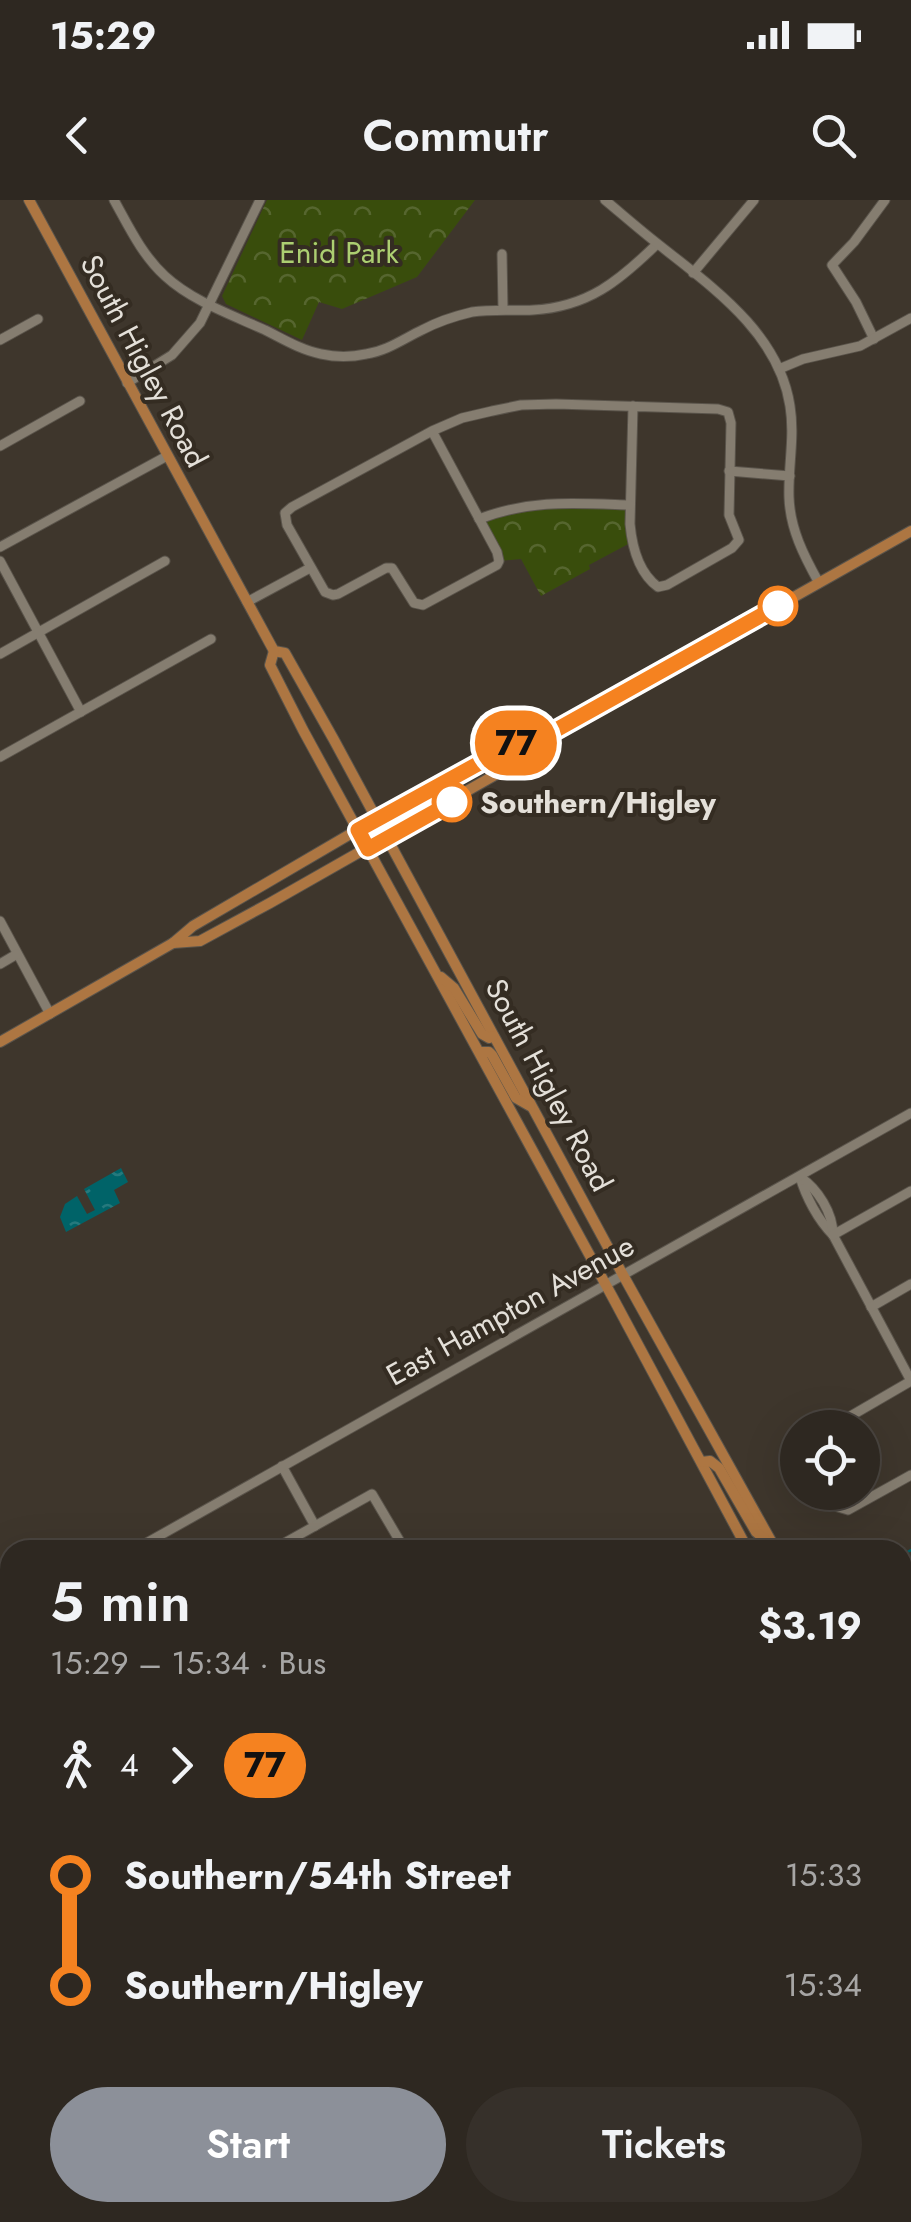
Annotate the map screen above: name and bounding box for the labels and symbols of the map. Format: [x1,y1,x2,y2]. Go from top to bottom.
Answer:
park label: Enid Park [279,231,400,274]
street label: South Higley Road [70,247,218,475]
unlabelled marker [759,587,797,625]
line badge: 77 [471,710,561,776]
place label: Southern/Higley [480,781,716,824]
marker: Southern/Higley [433,783,471,821]
street label: South Higley Road [475,971,623,1199]
street label: East Hampton Avenue [378,1224,642,1396]

